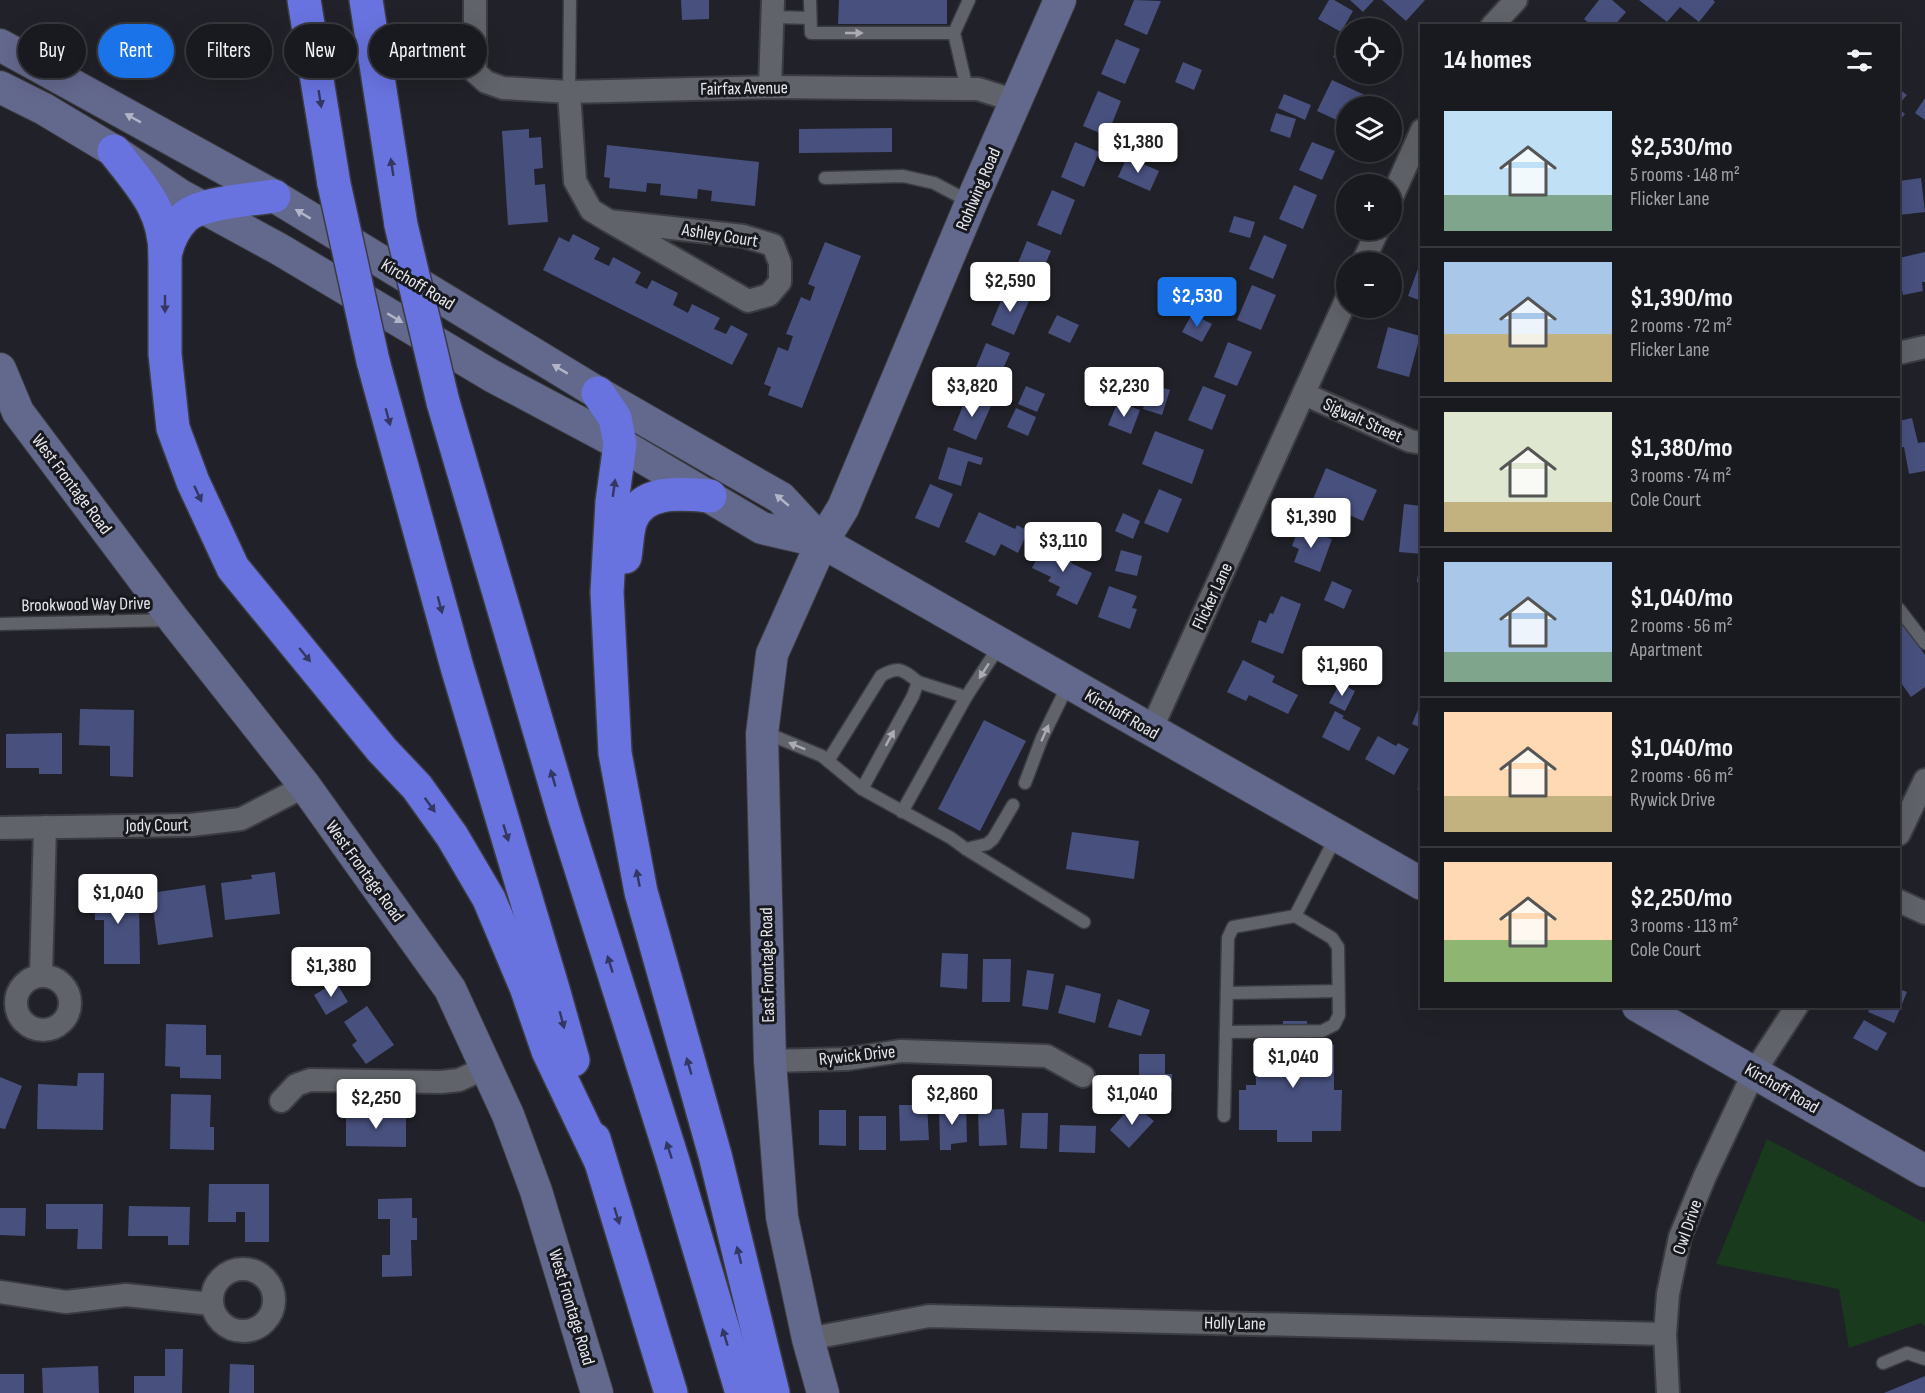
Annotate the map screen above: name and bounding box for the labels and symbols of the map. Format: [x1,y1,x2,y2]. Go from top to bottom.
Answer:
one-way arrow [845,28,864,38]
street label: Fairfax Avenue [700,77,788,100]
one-way arrow [316,90,325,109]
one-way arrow [124,113,141,123]
pin: $1,380 [1089,123,1187,174]
street label: Rohlwing Road [952,145,1005,234]
one-way arrow [387,158,396,177]
one-way arrow [295,208,311,219]
street label: Ashley Court [679,219,760,252]
street label: Kirchoff Road [377,254,458,315]
pin: $2,590 [961,262,1059,313]
pin: $2,530 [1148,277,1246,328]
one-way arrow [160,295,170,314]
one-way arrow [386,312,403,322]
one-way arrow [552,364,568,375]
pin: $3,820 [923,367,1021,418]
pin: $2,230 [1075,367,1173,418]
street label: Sigwalt Street [1320,394,1406,447]
one-way arrow [384,408,394,426]
street label: West Frontage Road [27,430,116,539]
one-way arrow [610,478,619,497]
one-way arrow [194,485,203,502]
one-way arrow [774,494,789,507]
pin: $1,390 [1262,498,1360,549]
pin: $3,110 [1014,522,1112,573]
street label: Flicker Lane [1188,559,1237,633]
street label: Brookwood Way Drive [21,593,151,616]
one-way arrow [436,596,445,614]
pin: $1,960 [1293,646,1391,697]
one-way arrow [298,648,310,663]
one-way arrow [978,662,989,679]
street label: Kirchoff Road [1081,685,1162,744]
one-way arrow [1040,723,1050,741]
one-way arrow [885,729,895,746]
one-way arrow [788,741,806,750]
one-way arrow [548,769,557,787]
one-way arrow [424,797,435,813]
street label: Jody Court [124,814,189,837]
street label: West Frontage Road [321,817,408,926]
one-way arrow [502,824,511,842]
one-way arrow [633,868,642,887]
pin: $1,040 [69,874,167,925]
street label: East Frontage Road [756,907,779,1023]
pin: $1,380 [282,947,380,998]
one-way arrow [605,955,615,973]
one-way arrow [557,1010,567,1029]
pin: $1,040 [1244,1038,1342,1089]
street label: Rywick Drive [818,1041,896,1070]
one-way arrow [684,1057,693,1075]
street label: Kirchoff Road [1741,1059,1822,1118]
pin: $2,860 [903,1075,1001,1126]
pin: $1,040 [1083,1075,1181,1126]
pin: $2,250 [327,1079,425,1130]
one-way arrow [664,1141,673,1159]
street label: Owl Drive [1668,1197,1707,1257]
one-way arrow [613,1207,622,1225]
one-way arrow [734,1245,744,1264]
street label: West Frontage Road [544,1247,599,1368]
street label: Holly Lane [1204,1312,1266,1335]
one-way arrow [720,1328,729,1346]

